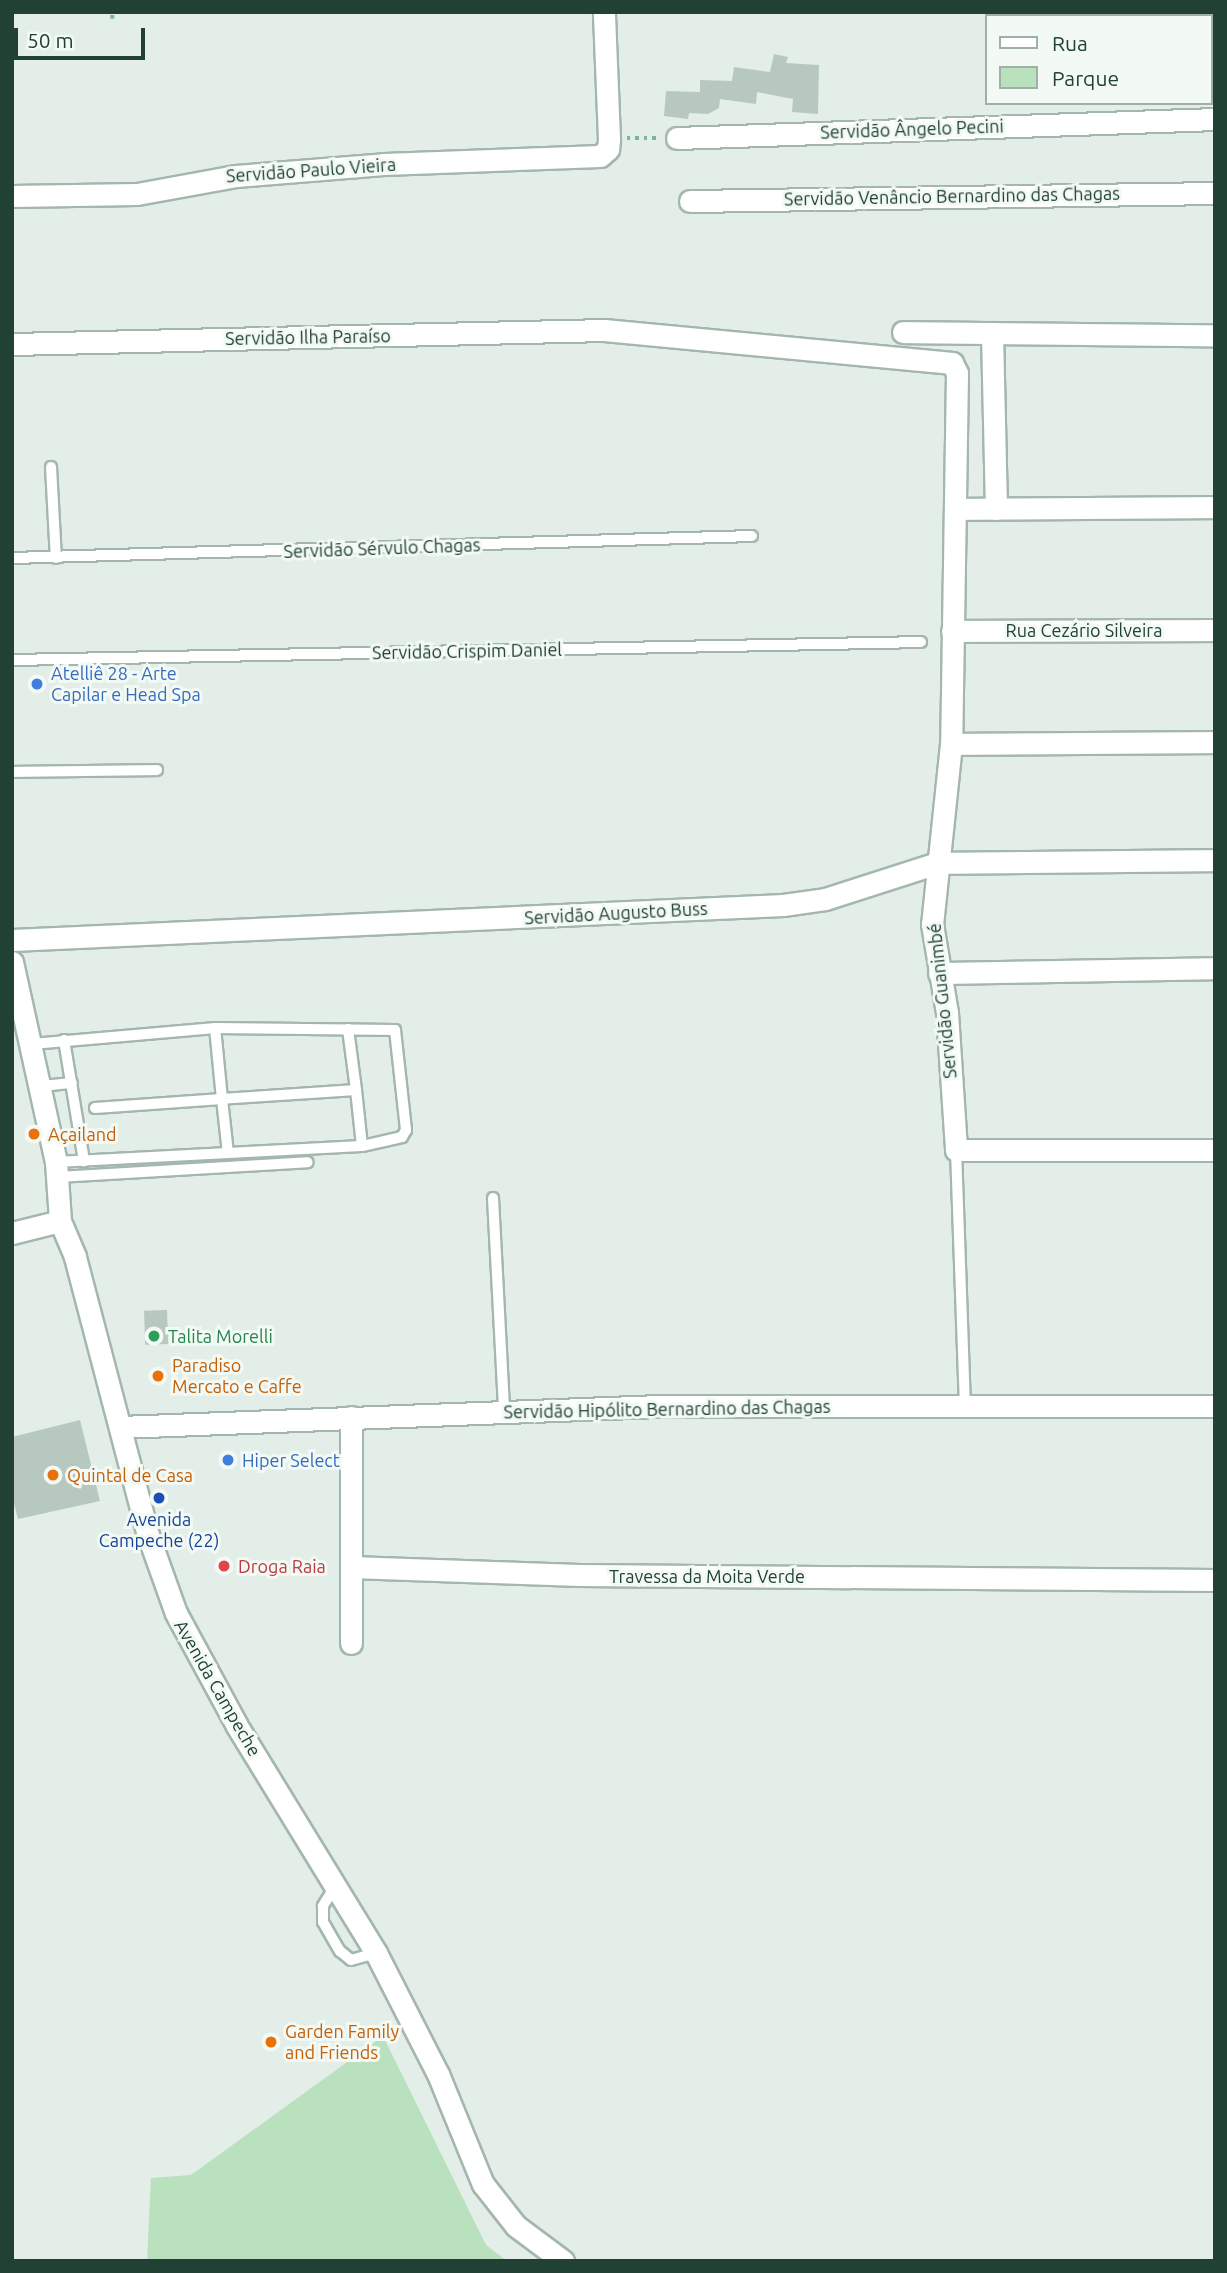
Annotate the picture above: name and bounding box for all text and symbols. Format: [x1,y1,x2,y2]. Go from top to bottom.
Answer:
scale bar [18,14,149,58]
legend [986,14,1213,105]
text: 50 m [27,28,74,52]
text: Rua [1052,31,1088,55]
text: Parque [1052,66,1119,90]
street label: Servidão Ângelo Pecini [820,115,1004,143]
street label: Servidão Paulo Vieira [225,153,397,187]
street label: Servidão Venâncio Bernardino das Chagas [784,182,1120,210]
street label: Servidão Ilha Paraíso [225,325,391,349]
street label: Servidão Sérvulo Chagas [283,534,481,562]
street label: Rua Cezário Silveira [1006,619,1162,641]
street label: Servidão Crispim Daniel [372,639,562,663]
place label: Atelliê 28 - Arte Capilar e Head Spa [51,663,201,706]
marker: Atelliê 28 - Arte Capilar e Head Spa [29,676,45,692]
street label: Servidão Augusto Buss [524,897,708,929]
street label: Servidão Guanimbé [923,922,961,1080]
place label: Açailand [48,1123,116,1145]
marker: Açailand [26,1126,42,1142]
place label: Talita Morelli [168,1325,273,1347]
marker: Talita Morelli [146,1328,162,1344]
place label: Paradiso Mercato e Caffe [172,1355,302,1398]
marker: Paradiso Mercato e Caffe [150,1368,166,1384]
street label: Servidão Hipólito Bernardino das Chagas [503,1395,831,1423]
place label: Hiper Select [242,1449,340,1471]
marker: Hiper Select [220,1452,236,1468]
place label: Quintal de Casa [67,1464,193,1486]
marker: Quintal de Casa [45,1467,61,1483]
marker: Avenida Campeche (22) [151,1490,167,1506]
place label: Avenida Campeche (22) [99,1509,219,1552]
place label: Droga Raia [238,1555,326,1577]
marker: Droga Raia [216,1558,232,1574]
street label: Travessa da Moita Verde [609,1565,805,1587]
street label: Avenida Campeche [170,1616,266,1760]
place label: Garden Family and Friends [285,2021,399,2064]
marker: Garden Family and Friends [263,2034,279,2050]

